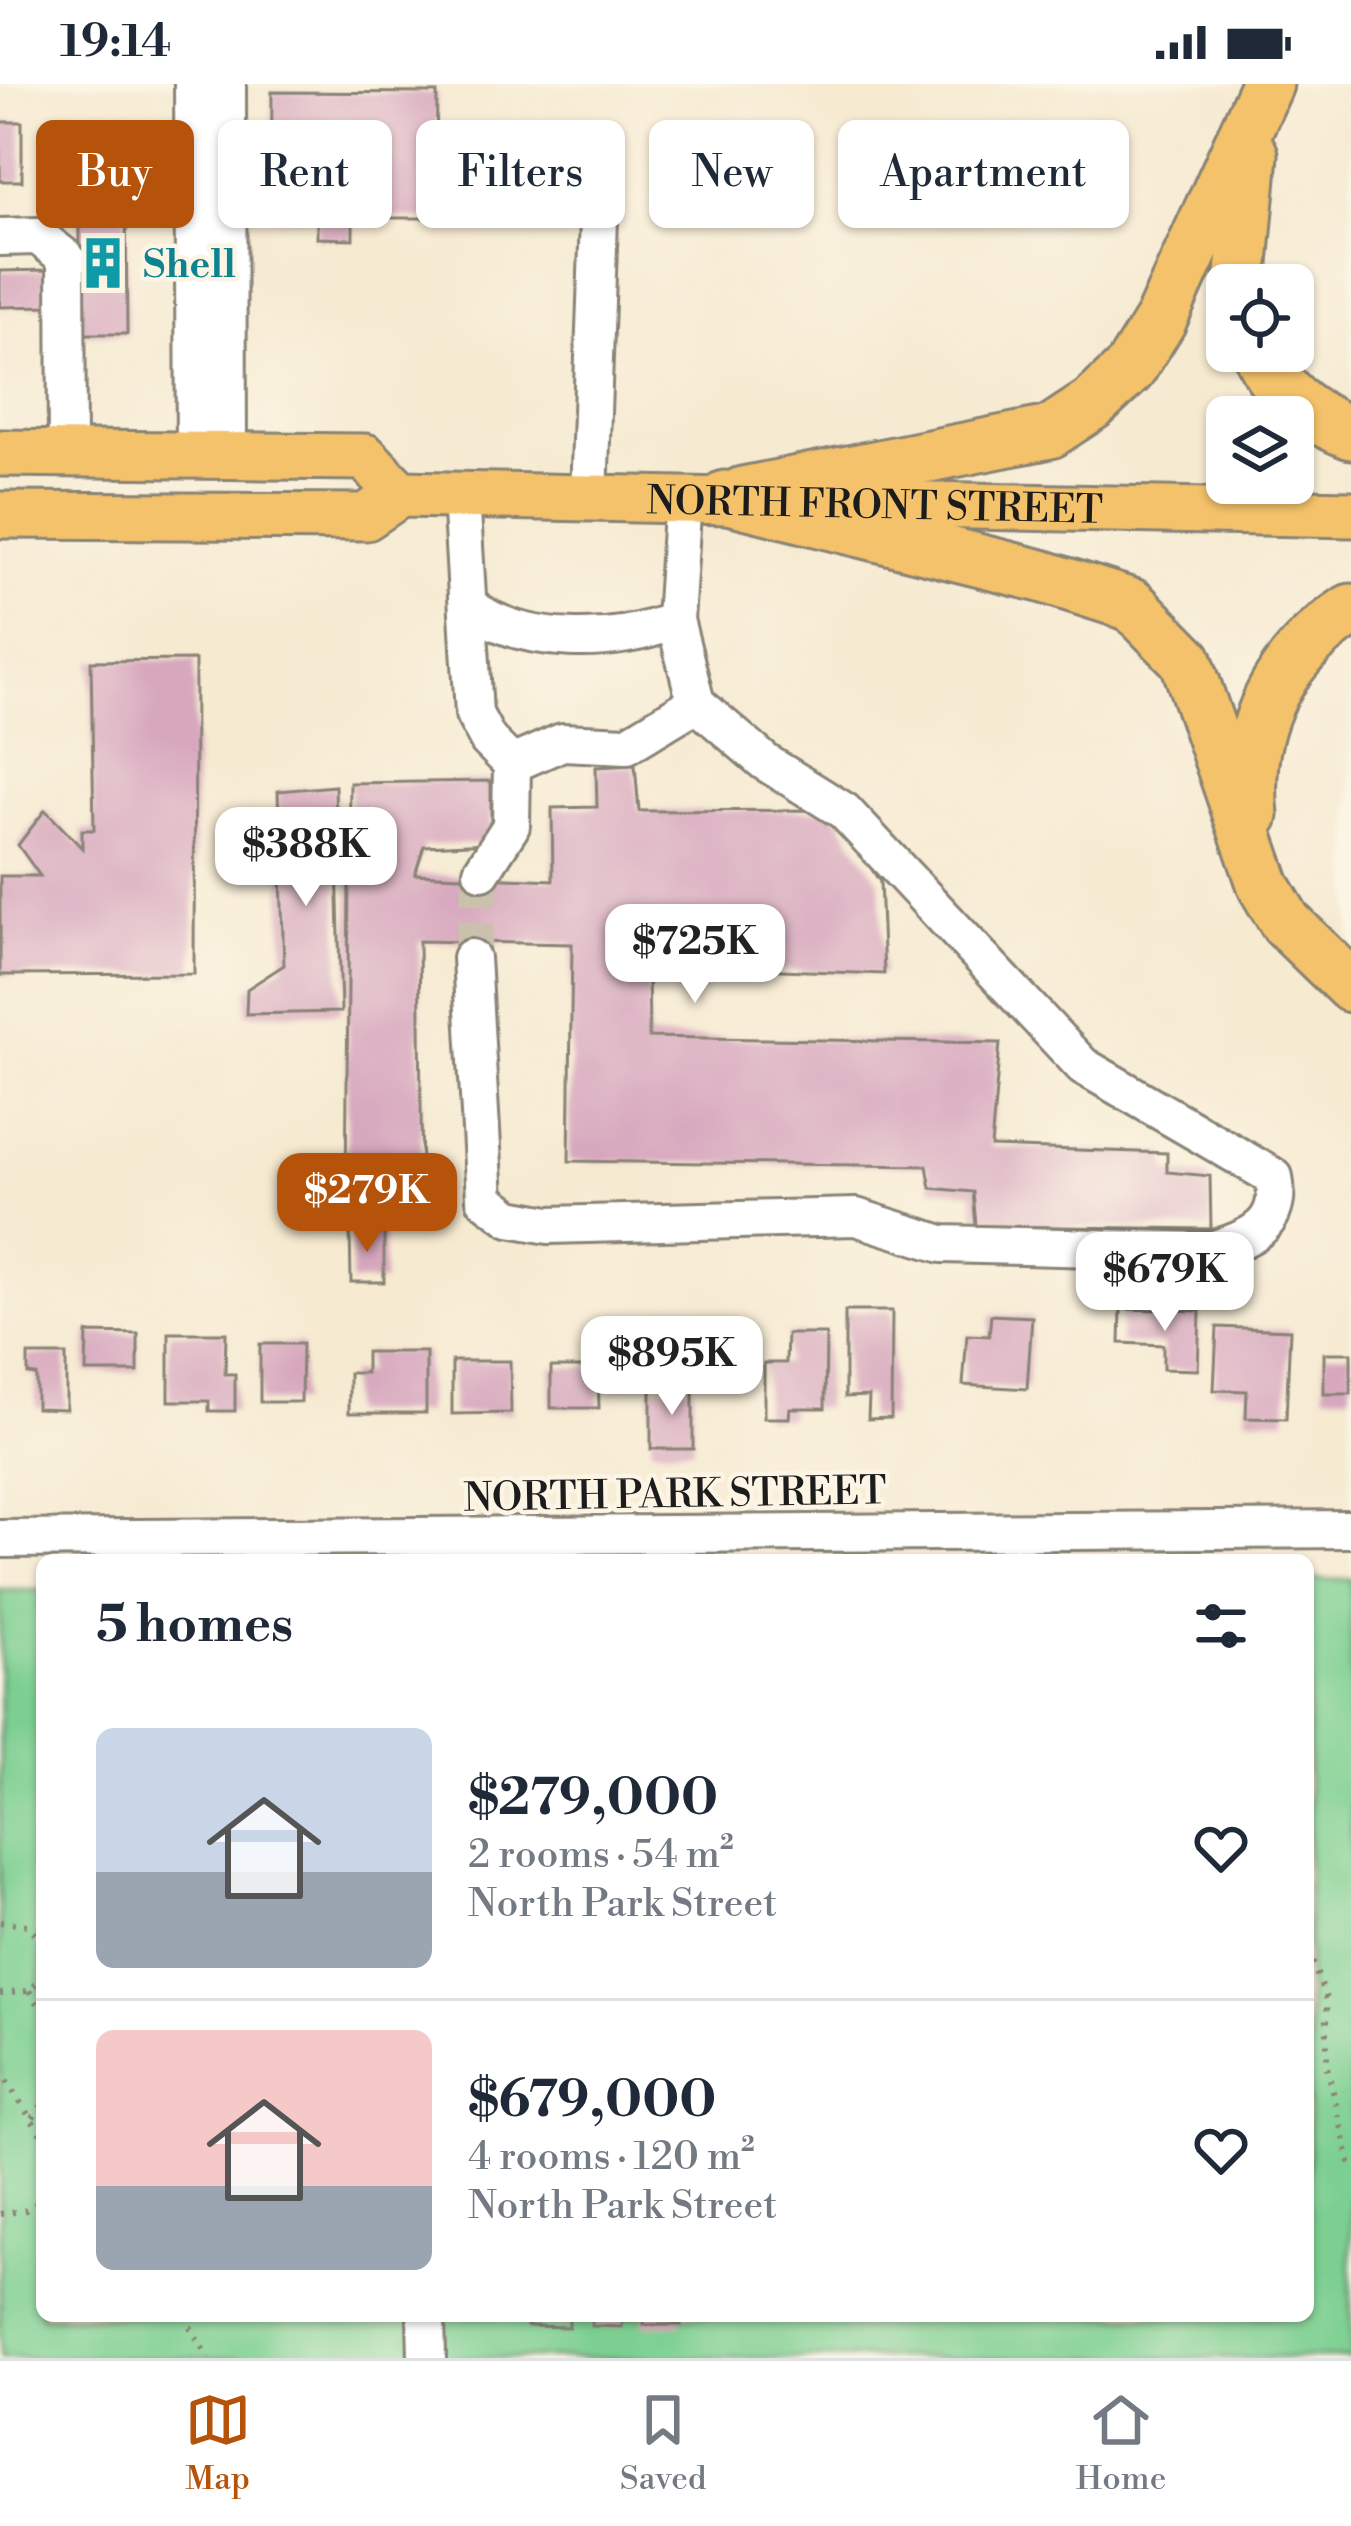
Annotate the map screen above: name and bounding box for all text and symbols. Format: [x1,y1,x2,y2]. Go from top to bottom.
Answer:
text: 19:14 [60,14,171,71]
chip: Buy [36,120,194,228]
chip: Rent [218,120,392,228]
chip: Filters [416,120,625,228]
chip: New [649,120,814,228]
chip: Apartment [838,120,1129,228]
building icon: Shell [74,234,132,292]
place label: Shell [143,241,236,290]
map controls [1206,264,1314,504]
button: locate [1206,264,1314,372]
button: layers [1206,396,1314,504]
street label: NORTH FRONT STREET [646,477,1104,536]
pin: $388K [222,807,390,909]
text: $388K [242,821,370,870]
pin: $725K [611,904,779,1006]
text: $725K [632,918,758,967]
pin: $279K [283,1153,451,1255]
text: $279K [304,1167,430,1216]
pin: $679K [1081,1232,1249,1334]
text: $679K [1103,1246,1227,1295]
pin: $895K [588,1316,756,1418]
text: $895K [608,1330,736,1379]
street label: NORTH PARK STREET [463,1467,887,1524]
icon: filters [1188,1593,1254,1659]
text: 5 homes [96,1594,293,1658]
text: $279,000 [468,1767,718,1831]
icon: home [192,1776,336,1920]
icon: heart [1188,1815,1254,1881]
text: 2 rooms · 54 m² [468,1831,734,1880]
text: North Park Street [468,1880,777,1929]
text: $679,000 [468,2069,716,2133]
icon: home [192,2078,336,2222]
icon: heart [1188,2117,1254,2183]
text: 4 rooms · 120 m² [468,2133,755,2182]
text: North Park Street [468,2182,777,2231]
tab: Map [185,2387,251,2500]
tab: Saved [620,2387,707,2500]
tab: Home [1076,2387,1166,2500]

